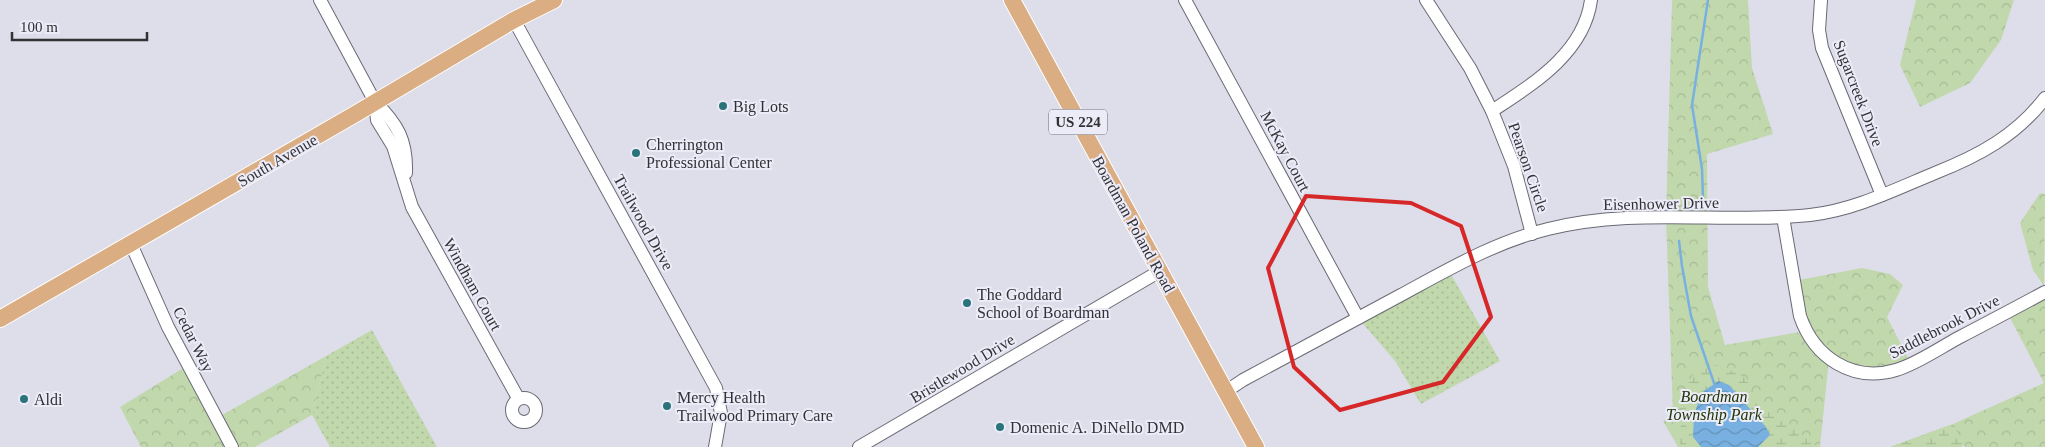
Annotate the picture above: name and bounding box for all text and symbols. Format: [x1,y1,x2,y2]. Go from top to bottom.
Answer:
scale bar [12,10,148,42]
text: 100 m [20,19,58,35]
street label: Sugarcreek Drive [1830,38,1887,149]
place label: Big Lots [733,98,789,116]
marker: Big Lots [717,100,729,112]
street label: McKay Court [1256,108,1314,195]
road number: US 224 [1049,110,1107,134]
street label: Pearson Circle [1505,120,1552,214]
street label: South Avenue [234,131,320,190]
place label: Cherrington Professional Center [646,136,772,171]
marker: Cherrington Professional Center [630,147,642,159]
street label: Boardman Poland Road [1089,153,1178,295]
street label: Trailwood Drive [610,172,677,273]
street label: Eisenhower Drive [1603,194,1719,213]
street label: Windham Court [440,235,505,334]
place label: The Goddard School of Boardman [977,286,1109,321]
street label: Saddlebrook Drive [1886,291,2002,362]
marker: The Goddard School of Boardman [961,297,973,309]
street label: Cedar Way [169,304,217,375]
street label: Bristlewood Drive [907,331,1017,406]
park label: Boardman Township Park [1666,388,1763,424]
place label: Mercy Health Trailwood Primary Care [677,389,833,425]
place label: Aldi [34,391,63,408]
marker: Aldi [18,393,30,405]
marker: Mercy Health Trailwood Primary Care [661,400,673,412]
place label: Domenic A. DiNello DMD [1010,419,1184,436]
marker: Domenic A. DiNello DMD [994,421,1006,433]

